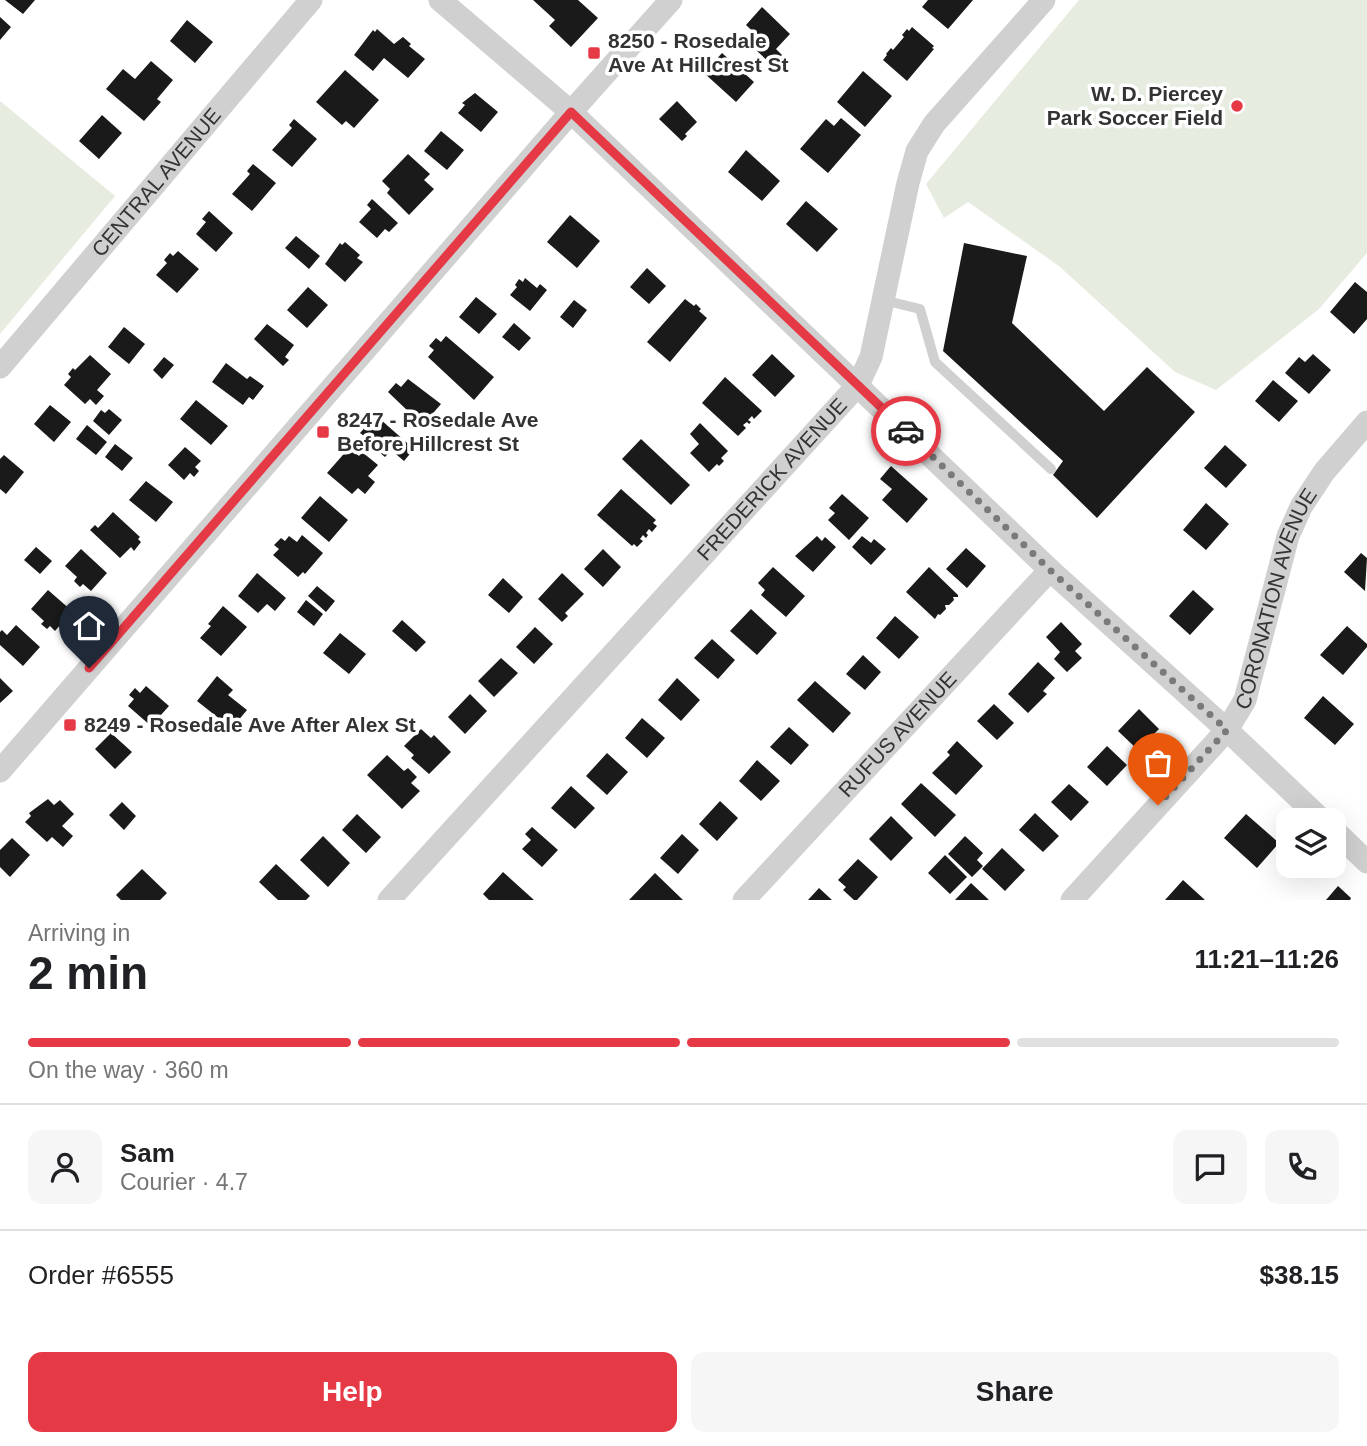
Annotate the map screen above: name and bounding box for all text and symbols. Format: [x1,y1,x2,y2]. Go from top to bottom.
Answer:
place label: 8250 - Rosedale Ave At Hillcrest St [608,29,789,76]
marker: 8250 - Rosedale Ave At Hillcrest St [586,45,602,61]
place label: W. D. Piercey Park Soccer Field [1047,82,1223,129]
marker: W. D. Piercey Park Soccer Field [1229,98,1245,114]
street label: CENTRAL AVENUE [87,103,225,261]
street label: FREDERICK AVENUE [692,393,851,565]
courier [871,396,941,466]
place label: 8247 - Rosedale Ave Before Hillcrest St [337,408,539,455]
icon: car [887,412,925,450]
marker: 8247 - Rosedale Ave Before Hillcrest St [315,424,331,440]
street label: CORONATION AVENUE [1230,484,1321,714]
pin [59,596,119,668]
icon: home [70,607,108,645]
street label: RUFUS AVENUE [834,667,961,801]
place label: 8249 - Rosedale Ave After Alex St [84,713,416,736]
marker: 8249 - Rosedale Ave After Alex St [62,717,78,733]
pin [1128,733,1188,805]
icon: bag [1139,744,1177,782]
map controls [1276,808,1346,878]
button: layers [1276,808,1346,878]
text: Arriving in [28,920,130,946]
text: 11:21–11:26 [1194,944,1339,974]
text: 2 min [28,947,148,999]
text: On the way · 360 m [28,1057,229,1083]
button: person [28,1130,102,1204]
button: chat [1173,1130,1247,1204]
button: phone [1265,1130,1339,1204]
text: Sam [120,1138,175,1168]
text: Courier · 4.7 [120,1169,248,1195]
text: Order #6555 [28,1260,174,1290]
text: $38.15 [1259,1260,1339,1290]
button: Help [28,1352,677,1432]
button: Share [691,1352,1339,1432]

